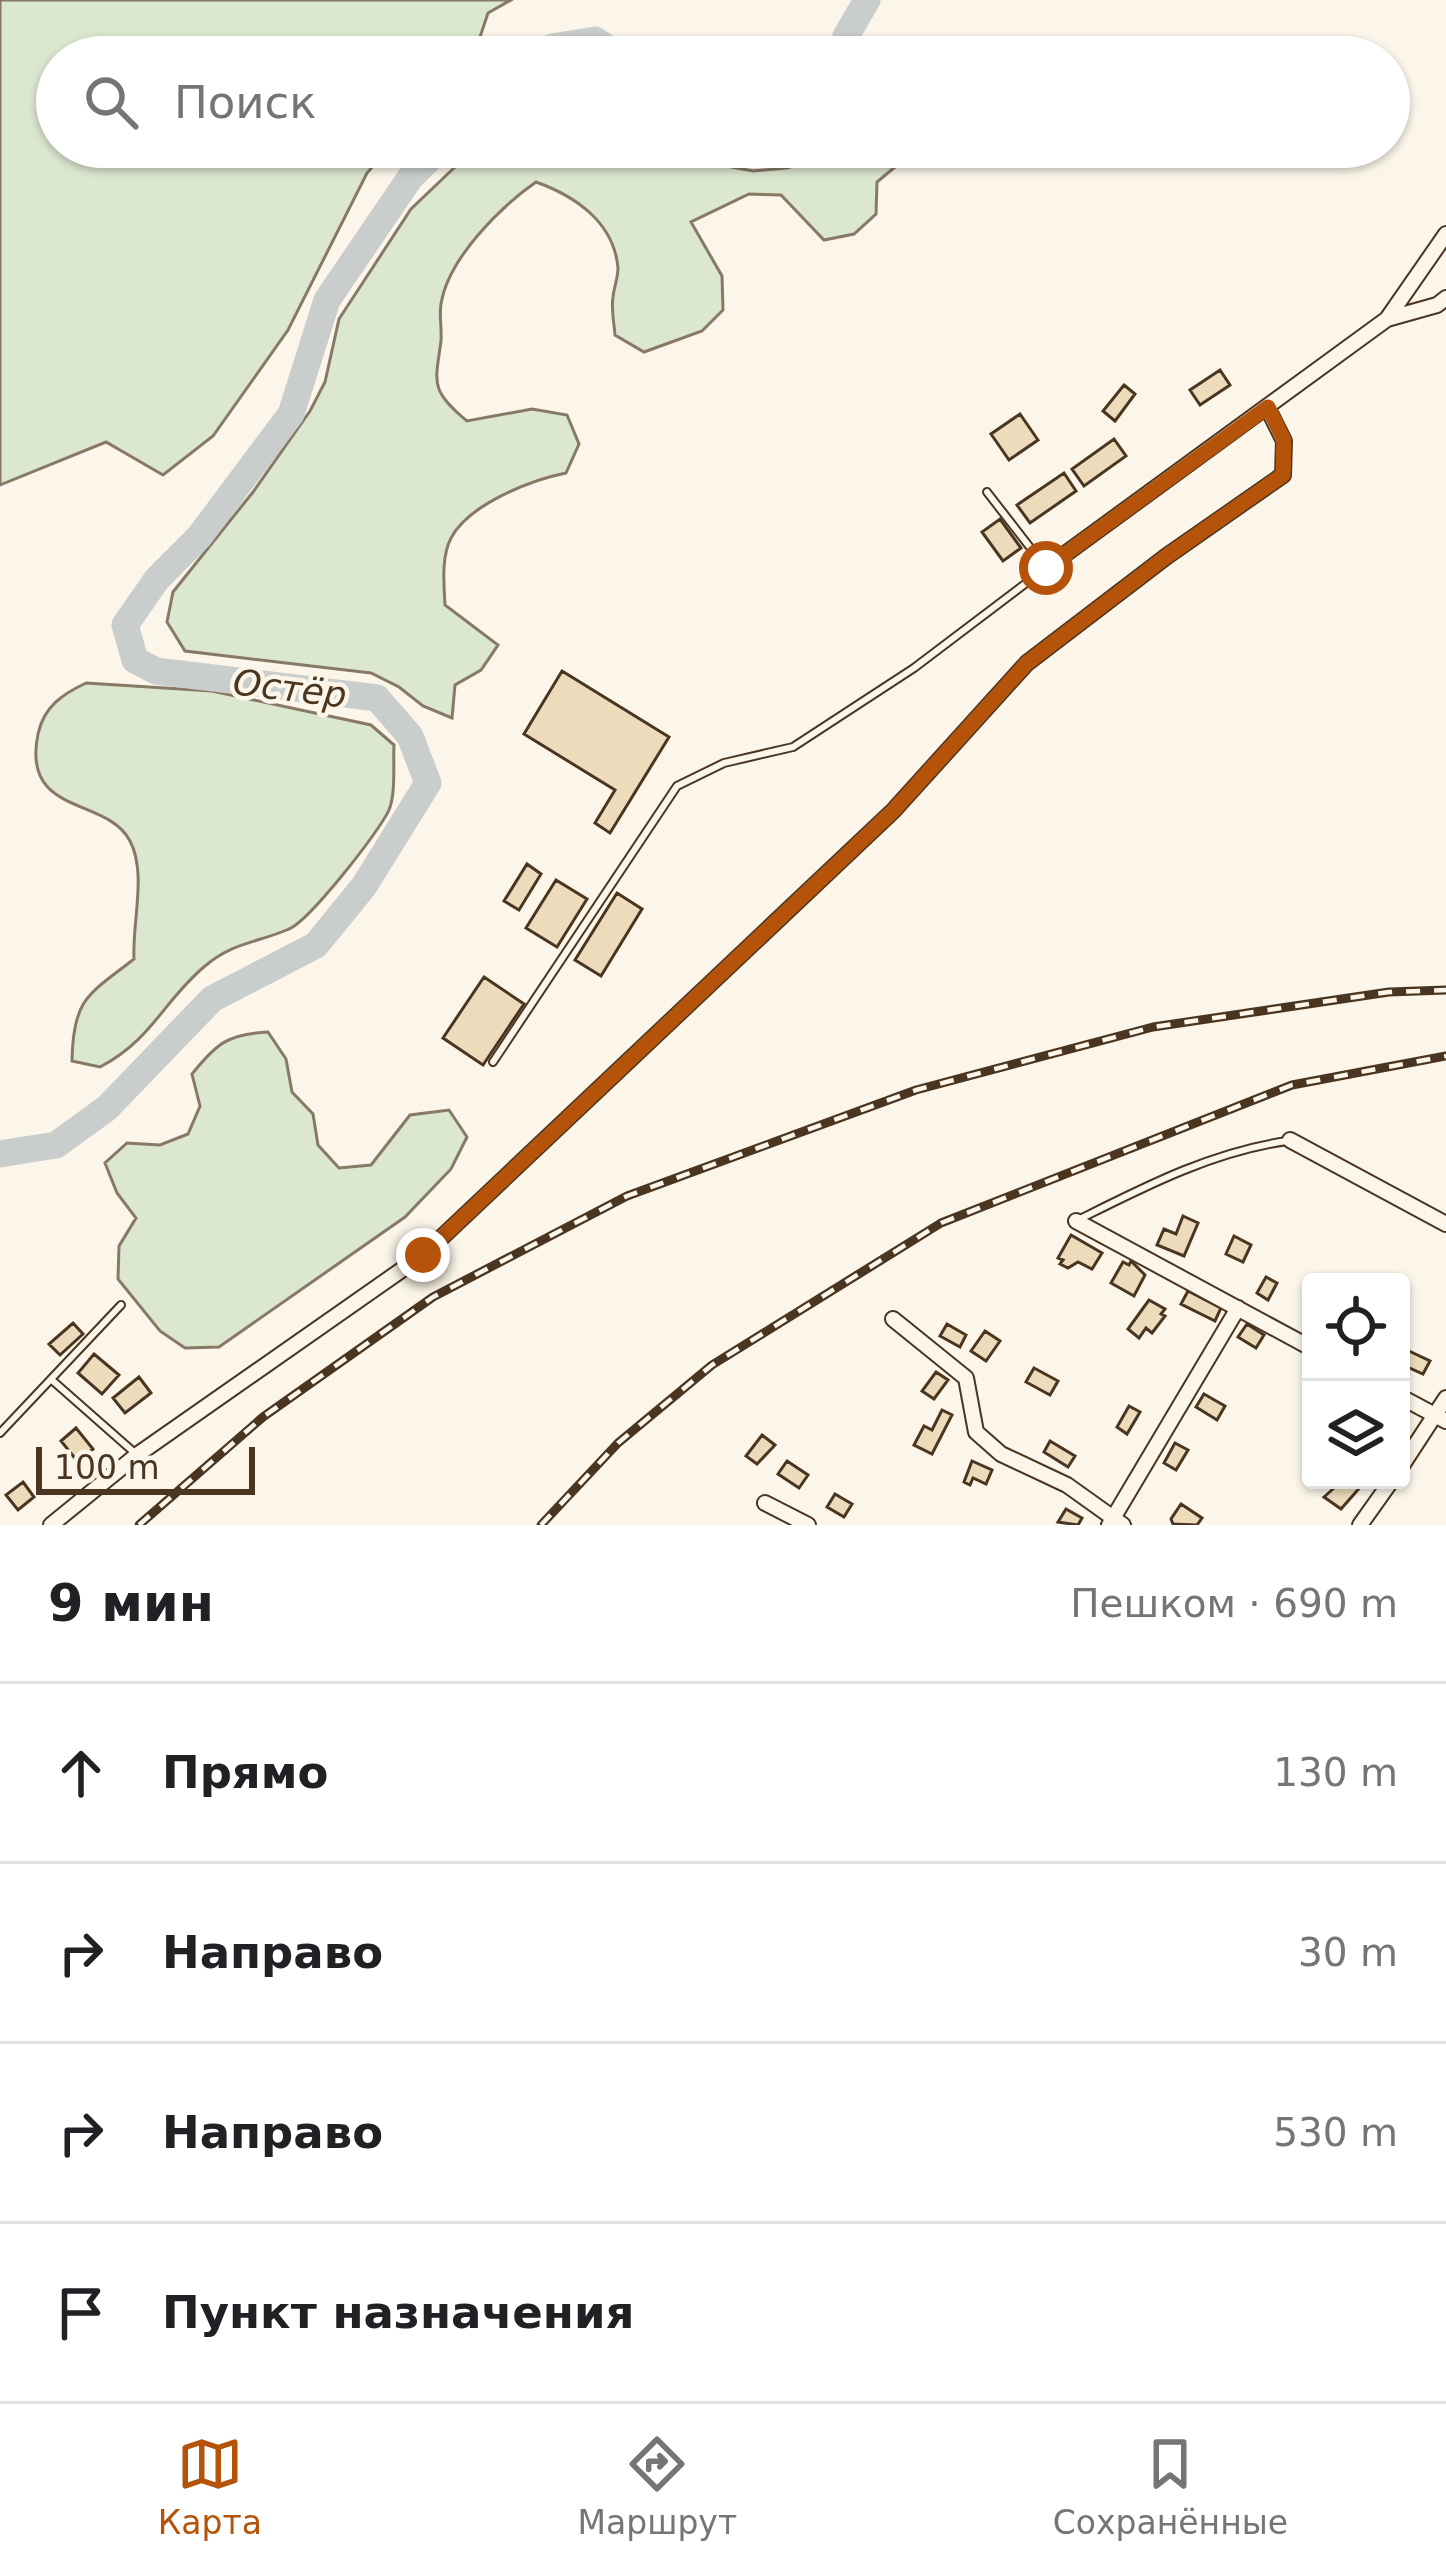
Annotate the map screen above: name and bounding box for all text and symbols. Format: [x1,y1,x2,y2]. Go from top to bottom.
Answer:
search box [36,36,1410,168]
icon: search [78,69,144,135]
text: Поиск [174,76,317,129]
route start [1019,541,1073,595]
water label: Остёр [231,661,349,716]
route end [396,1228,450,1282]
map controls [1302,1273,1410,1489]
button: locate [1302,1273,1410,1381]
button: layers [1302,1381,1410,1489]
scale bar [36,1441,255,1494]
text: 100 m [54,1448,160,1487]
text: 9 мин [48,1574,214,1633]
text: Пешком · 690 m [1070,1581,1398,1626]
icon: ahead [48,1740,114,1806]
text: Прямо [162,1746,328,1799]
text: 130 m [1273,1750,1398,1795]
icon: right [48,1920,114,1986]
text: Направо [162,1926,383,1979]
text: 30 m [1298,1930,1398,1975]
icon: right [48,2100,114,2166]
text: Направо [162,2106,383,2159]
text: 530 m [1273,2110,1398,2155]
icon: arrive [48,2280,114,2346]
text: Пункт назначения [162,2286,634,2339]
tab: Карта [158,2431,262,2542]
tab: Маршрут [578,2431,737,2542]
tab: Сохранённые [1053,2431,1288,2542]

